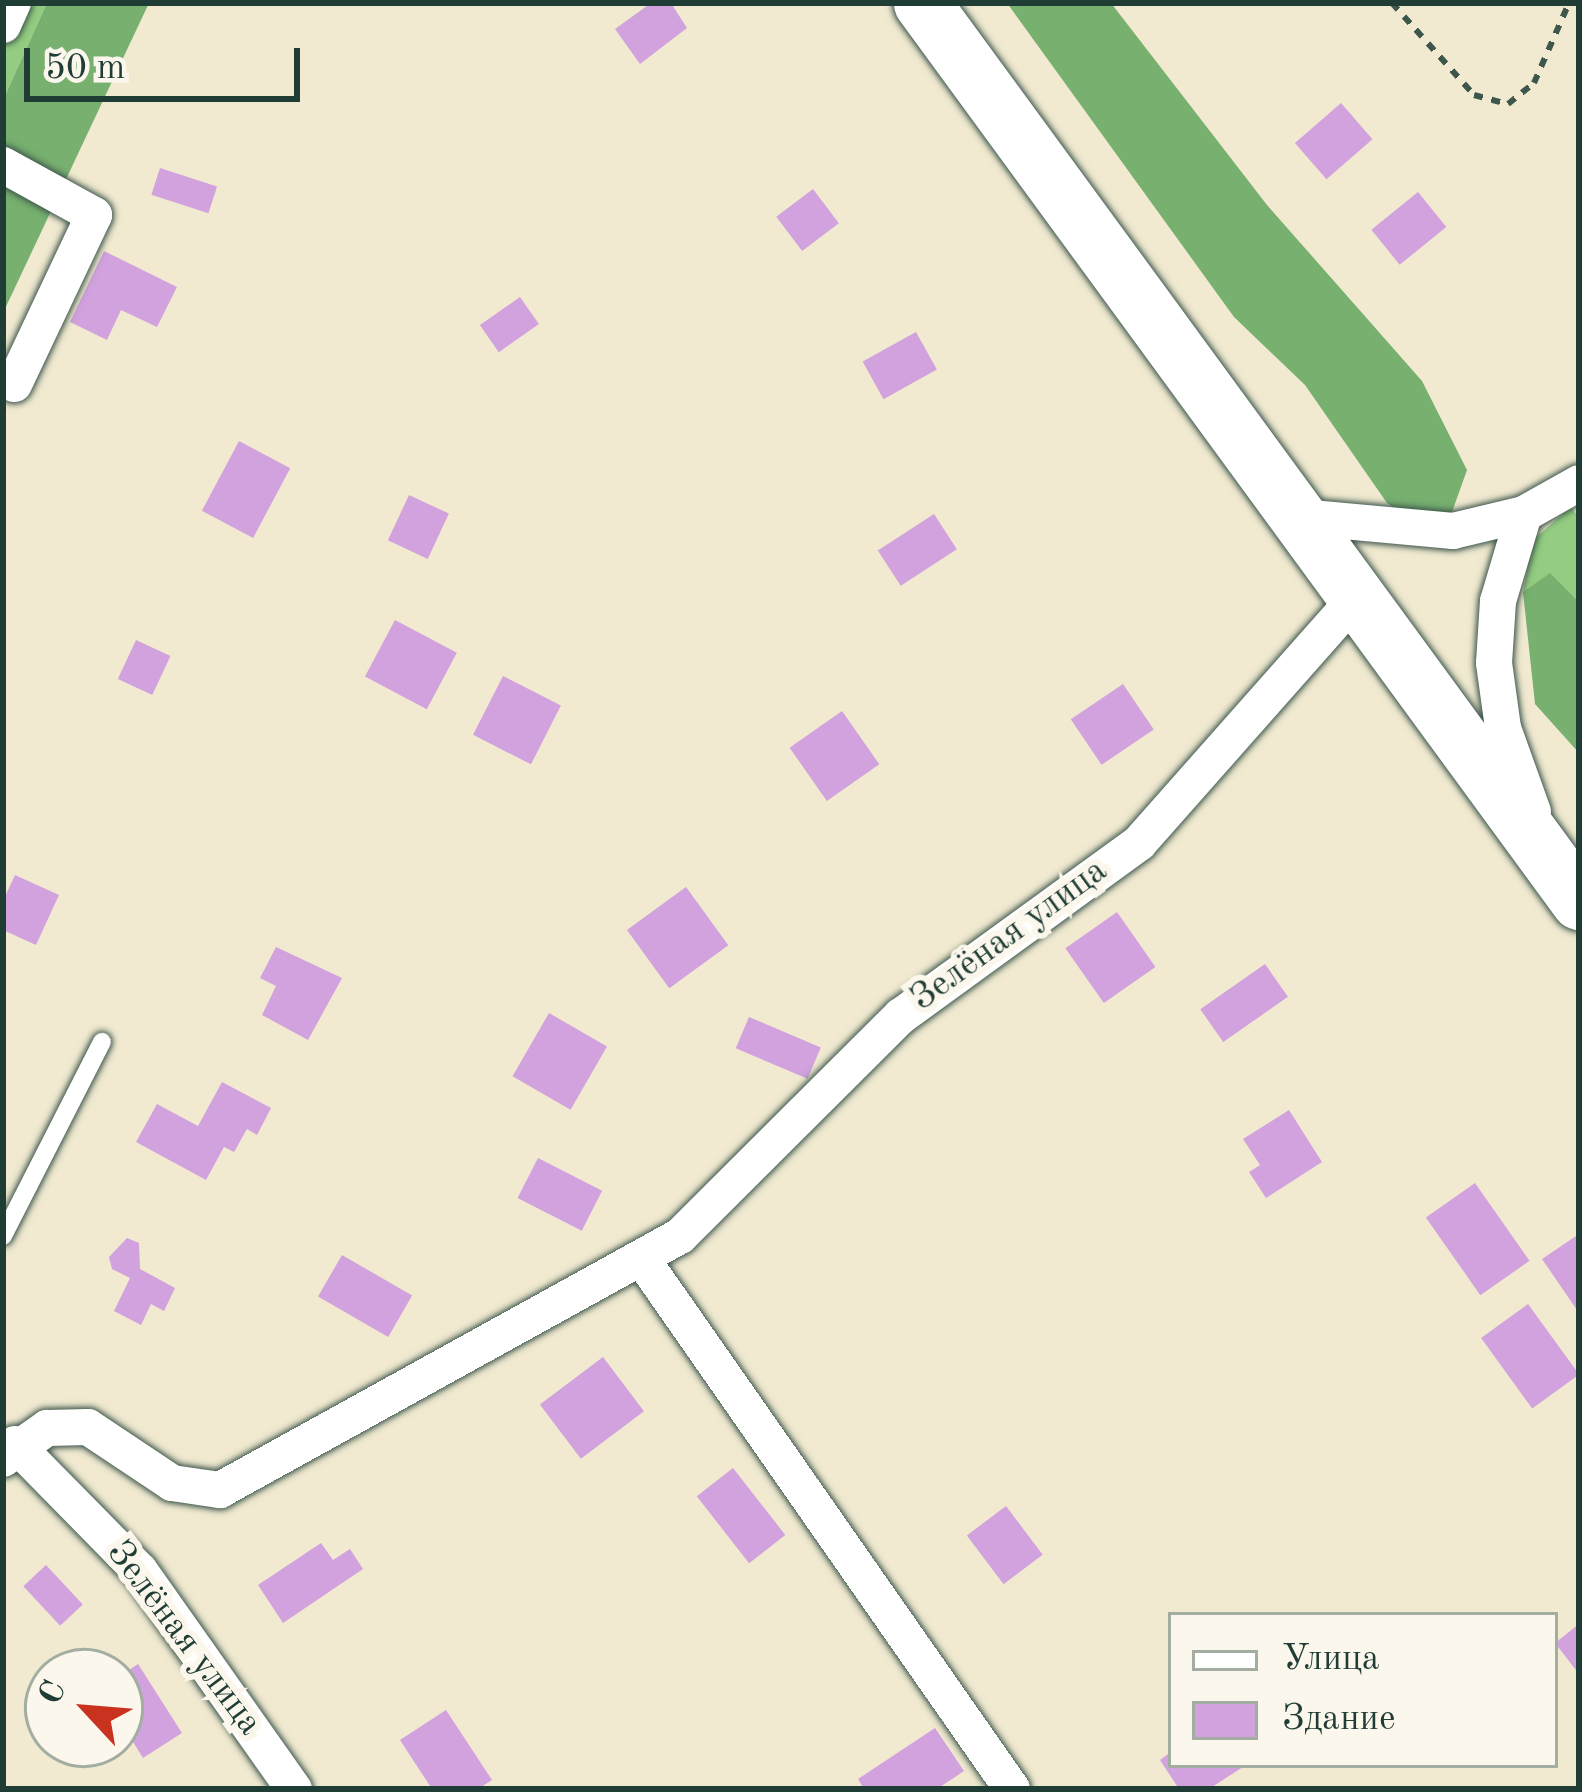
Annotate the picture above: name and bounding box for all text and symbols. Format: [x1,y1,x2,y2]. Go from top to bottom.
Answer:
scale bar [30,24,306,98]
text: 50 m [45,51,125,87]
street label: Зелёная улица [903,850,1117,1022]
street label: Зелёная улица [96,1533,270,1745]
legend [1168,1612,1558,1768]
text: Улица [1282,1642,1380,1678]
north arrow [24,1648,144,1768]
text: С [34,1676,73,1710]
text: Здание [1282,1702,1396,1738]

